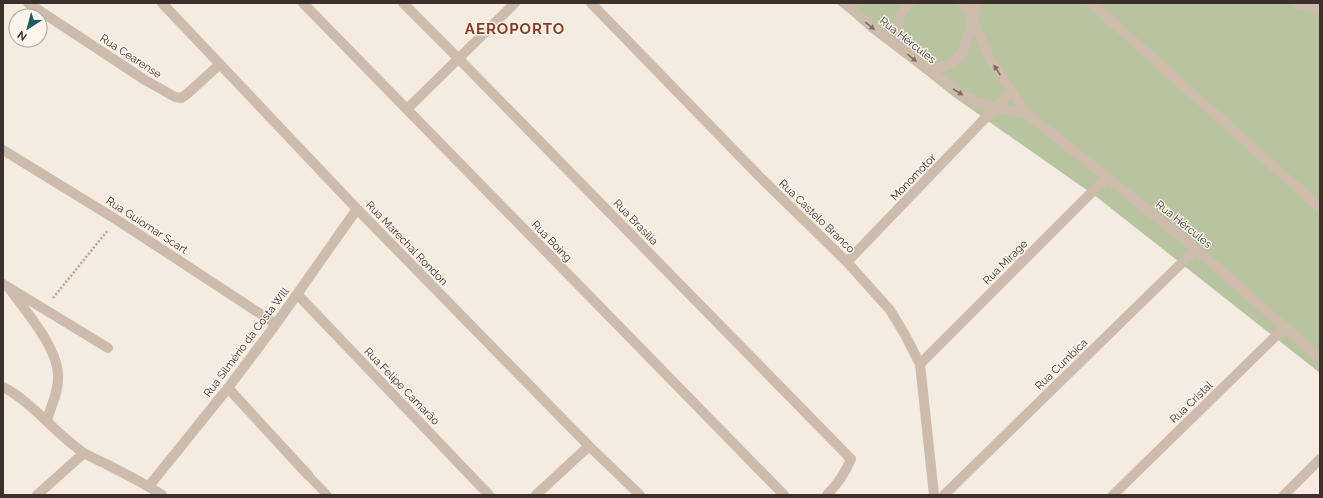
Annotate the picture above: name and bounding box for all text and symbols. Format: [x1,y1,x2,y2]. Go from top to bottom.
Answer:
north arrow [8,8,48,48]
street label: Rua Hércules [877,14,938,66]
district label: AEROPORTO [465,20,565,38]
one-way arrow [865,21,876,30]
text: N [15,28,30,43]
street label: Rua Cearense [98,32,164,81]
one-way arrow [907,53,918,62]
one-way arrow [994,64,1001,76]
one-way arrow [953,88,963,96]
street label: Monomotor [888,151,939,203]
street label: Rua Castelo Branco [776,177,857,256]
street label: Rua Guiomar Scart [104,194,190,257]
street label: Rua Brasília [611,197,661,248]
street label: Rua Hércules [1153,198,1214,251]
street label: Rua Marechal Rondon [363,199,450,288]
street label: Rua Boing [529,218,574,265]
street label: Rua Mirage [980,237,1031,287]
street label: Rua Silmério da Costa Will [201,285,292,400]
street label: Rua Cumbica [1032,336,1090,393]
street label: Rua Felipe Camarão [361,345,442,428]
street label: Rua Cristal [1167,379,1215,426]

